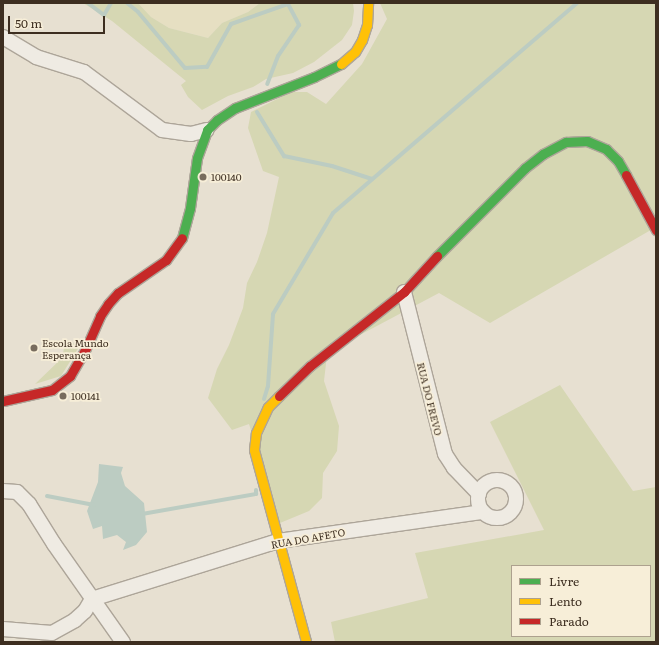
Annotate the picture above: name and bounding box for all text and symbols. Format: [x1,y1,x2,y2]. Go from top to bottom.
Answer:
scale bar [10,8,107,34]
text: 50 m [15,14,42,32]
place label: 100140 [211,171,242,183]
marker: 100140 [198,172,208,182]
place label: Escola Mundo Esperança [42,336,109,360]
marker: Escola Mundo Esperança [29,343,39,353]
street label: RUA DO FREVO [415,361,445,437]
place label: 100141 [71,390,100,402]
marker: 100141 [58,391,68,401]
street label: RUA DO AFETO [270,526,346,550]
legend [511,565,651,637]
text: Livre [549,572,579,590]
text: Lento [549,592,582,610]
text: Parado [549,612,589,630]

